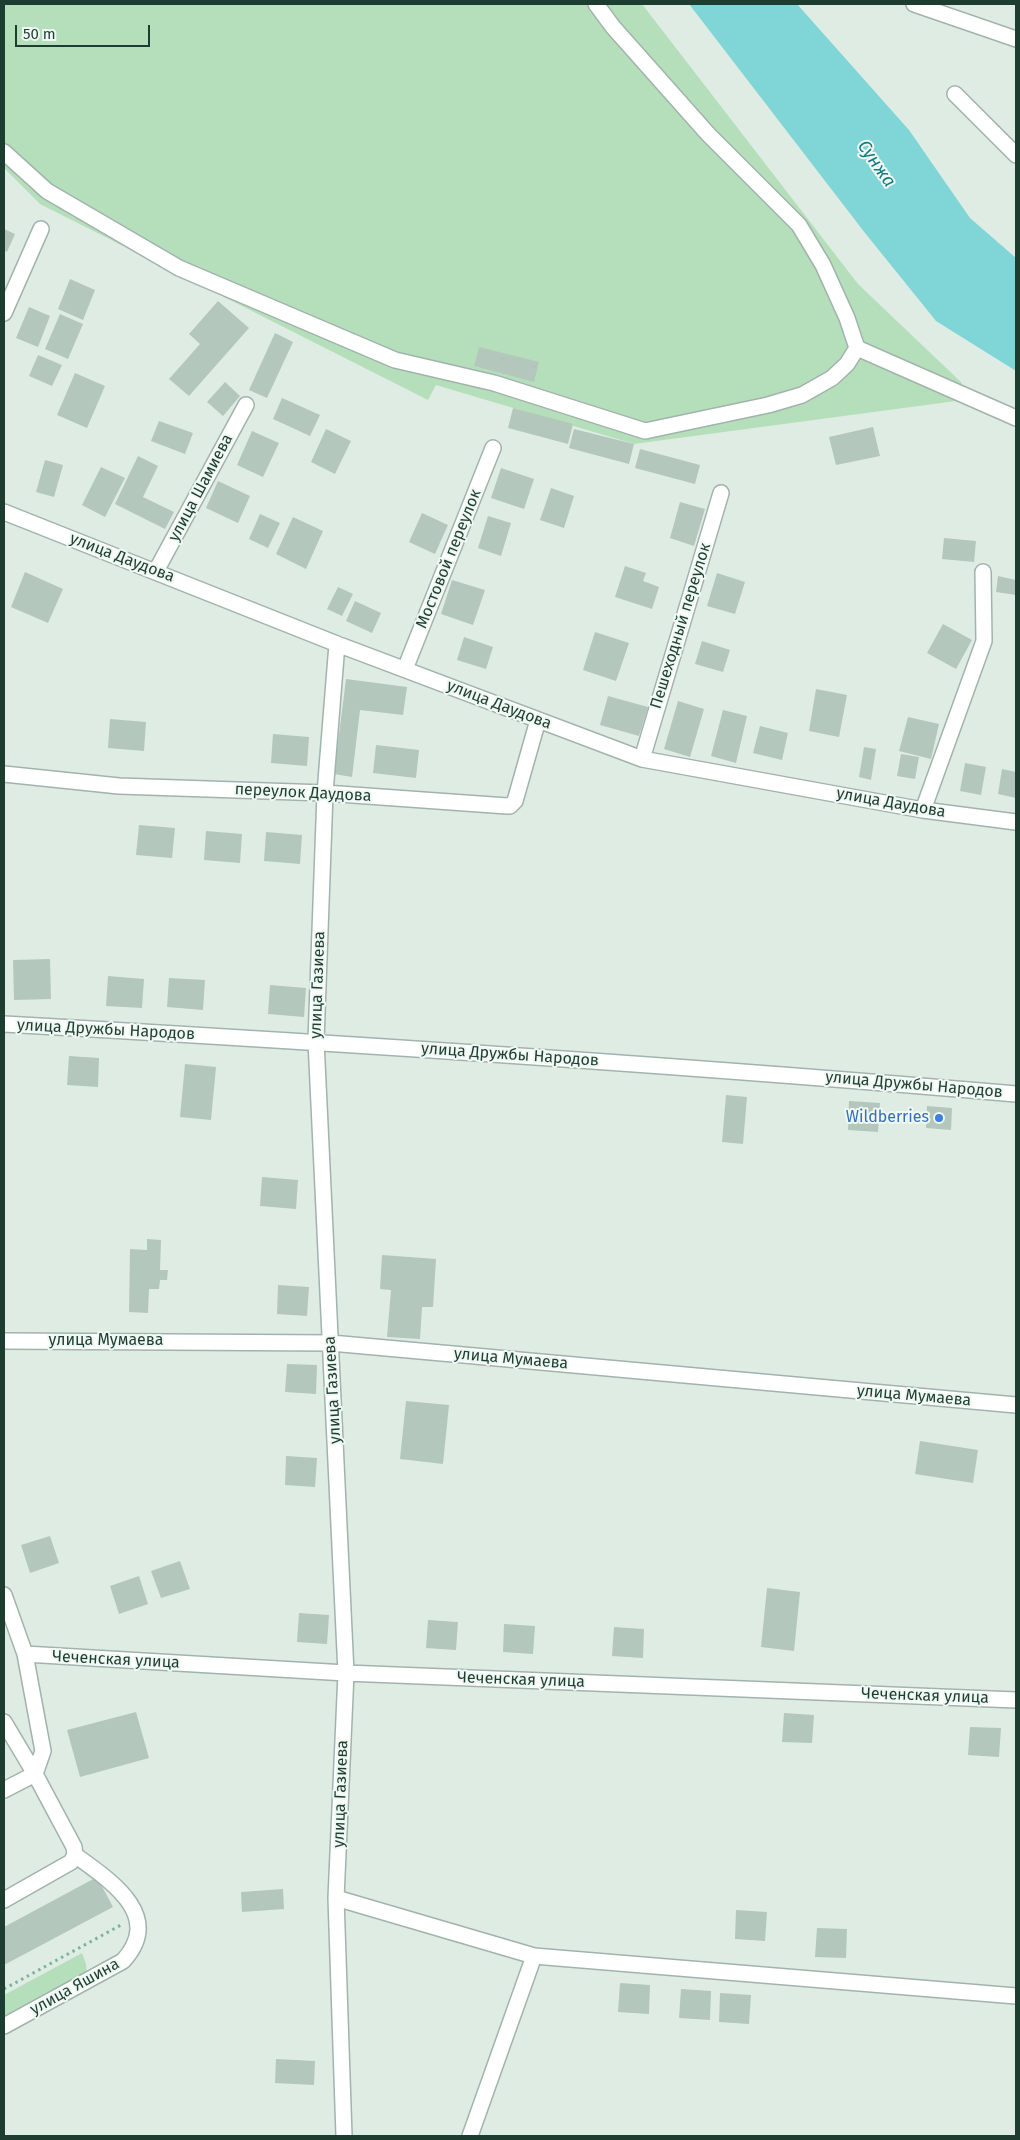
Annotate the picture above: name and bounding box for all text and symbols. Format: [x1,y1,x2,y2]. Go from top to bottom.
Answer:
scale bar [18,15,152,47]
text: 50 m [23,25,56,43]
water label: Сунжа [852,137,900,191]
street label: улица Шамиева [165,431,237,545]
street label: Мостовой переулок [412,487,486,631]
street label: улица Даудова [67,529,177,587]
street label: Пешеходный переулок [647,541,715,711]
street label: улица Даудова [444,676,554,734]
street label: переулок Даудова [234,780,372,806]
street label: улица Даудова [835,784,947,822]
street label: улица Газиева [307,931,329,1039]
street label: улица Дружбы Народов [17,1016,195,1044]
street label: улица Дружбы Народов [420,1039,600,1071]
street label: улица Дружбы Народов [824,1068,1004,1102]
place label: Wildberries [846,1108,929,1128]
marker: Wildberries [933,1112,945,1124]
street label: улица Мумаева [49,1331,163,1351]
street label: улица Газиева [321,1336,345,1444]
street label: улица Мумаева [453,1344,569,1374]
street label: улица Мумаева [856,1381,972,1411]
street label: Чеченская улица [52,1647,180,1673]
street label: Чеченская улица [457,1668,585,1692]
street label: Чеченская улица [861,1684,989,1708]
street label: улица Газиева [330,1740,352,1848]
street label: улица Яшина [27,1955,123,2019]

